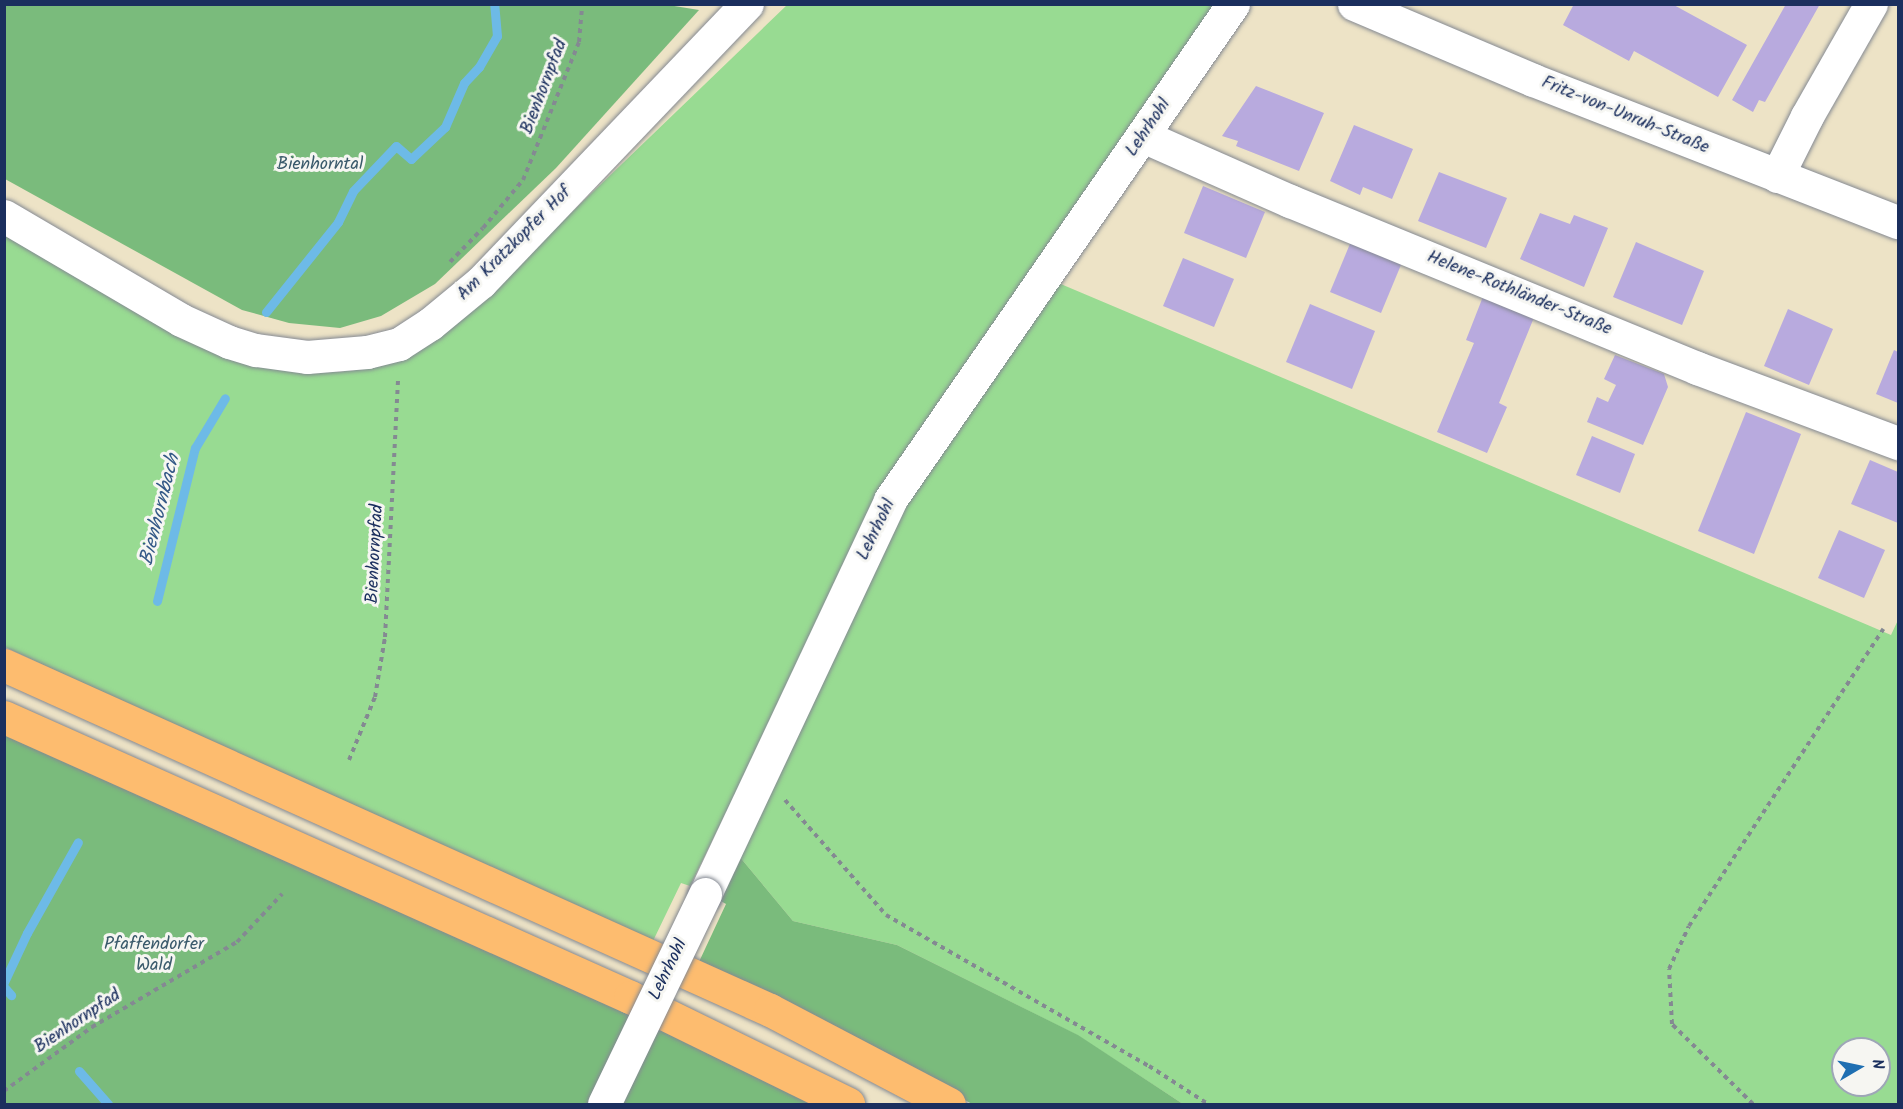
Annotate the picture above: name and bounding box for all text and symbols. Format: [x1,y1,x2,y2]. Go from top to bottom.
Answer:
street label: Bienhornpfad [517,37,573,137]
street label: Fritz-von-Unruh-Straße [1538,72,1712,160]
street label: Lehrhohl [1122,95,1176,161]
park label: Bienhorntal [277,154,363,176]
street label: Am Kratzkopfer Hof [453,182,577,306]
street label: Helene-Rothländer-Straße [1424,247,1614,341]
water label: Bienhornbach [136,452,186,568]
street label: Lehrhohl [853,496,901,564]
street label: Bienhornpfad [363,504,389,604]
park label: Pfaffendorfer Wald [104,935,204,978]
street label: Lehrhohl [645,936,693,1004]
street label: Bienhornpfad [31,985,125,1059]
north arrow [1831,1037,1891,1097]
text: N [1864,1057,1890,1071]

